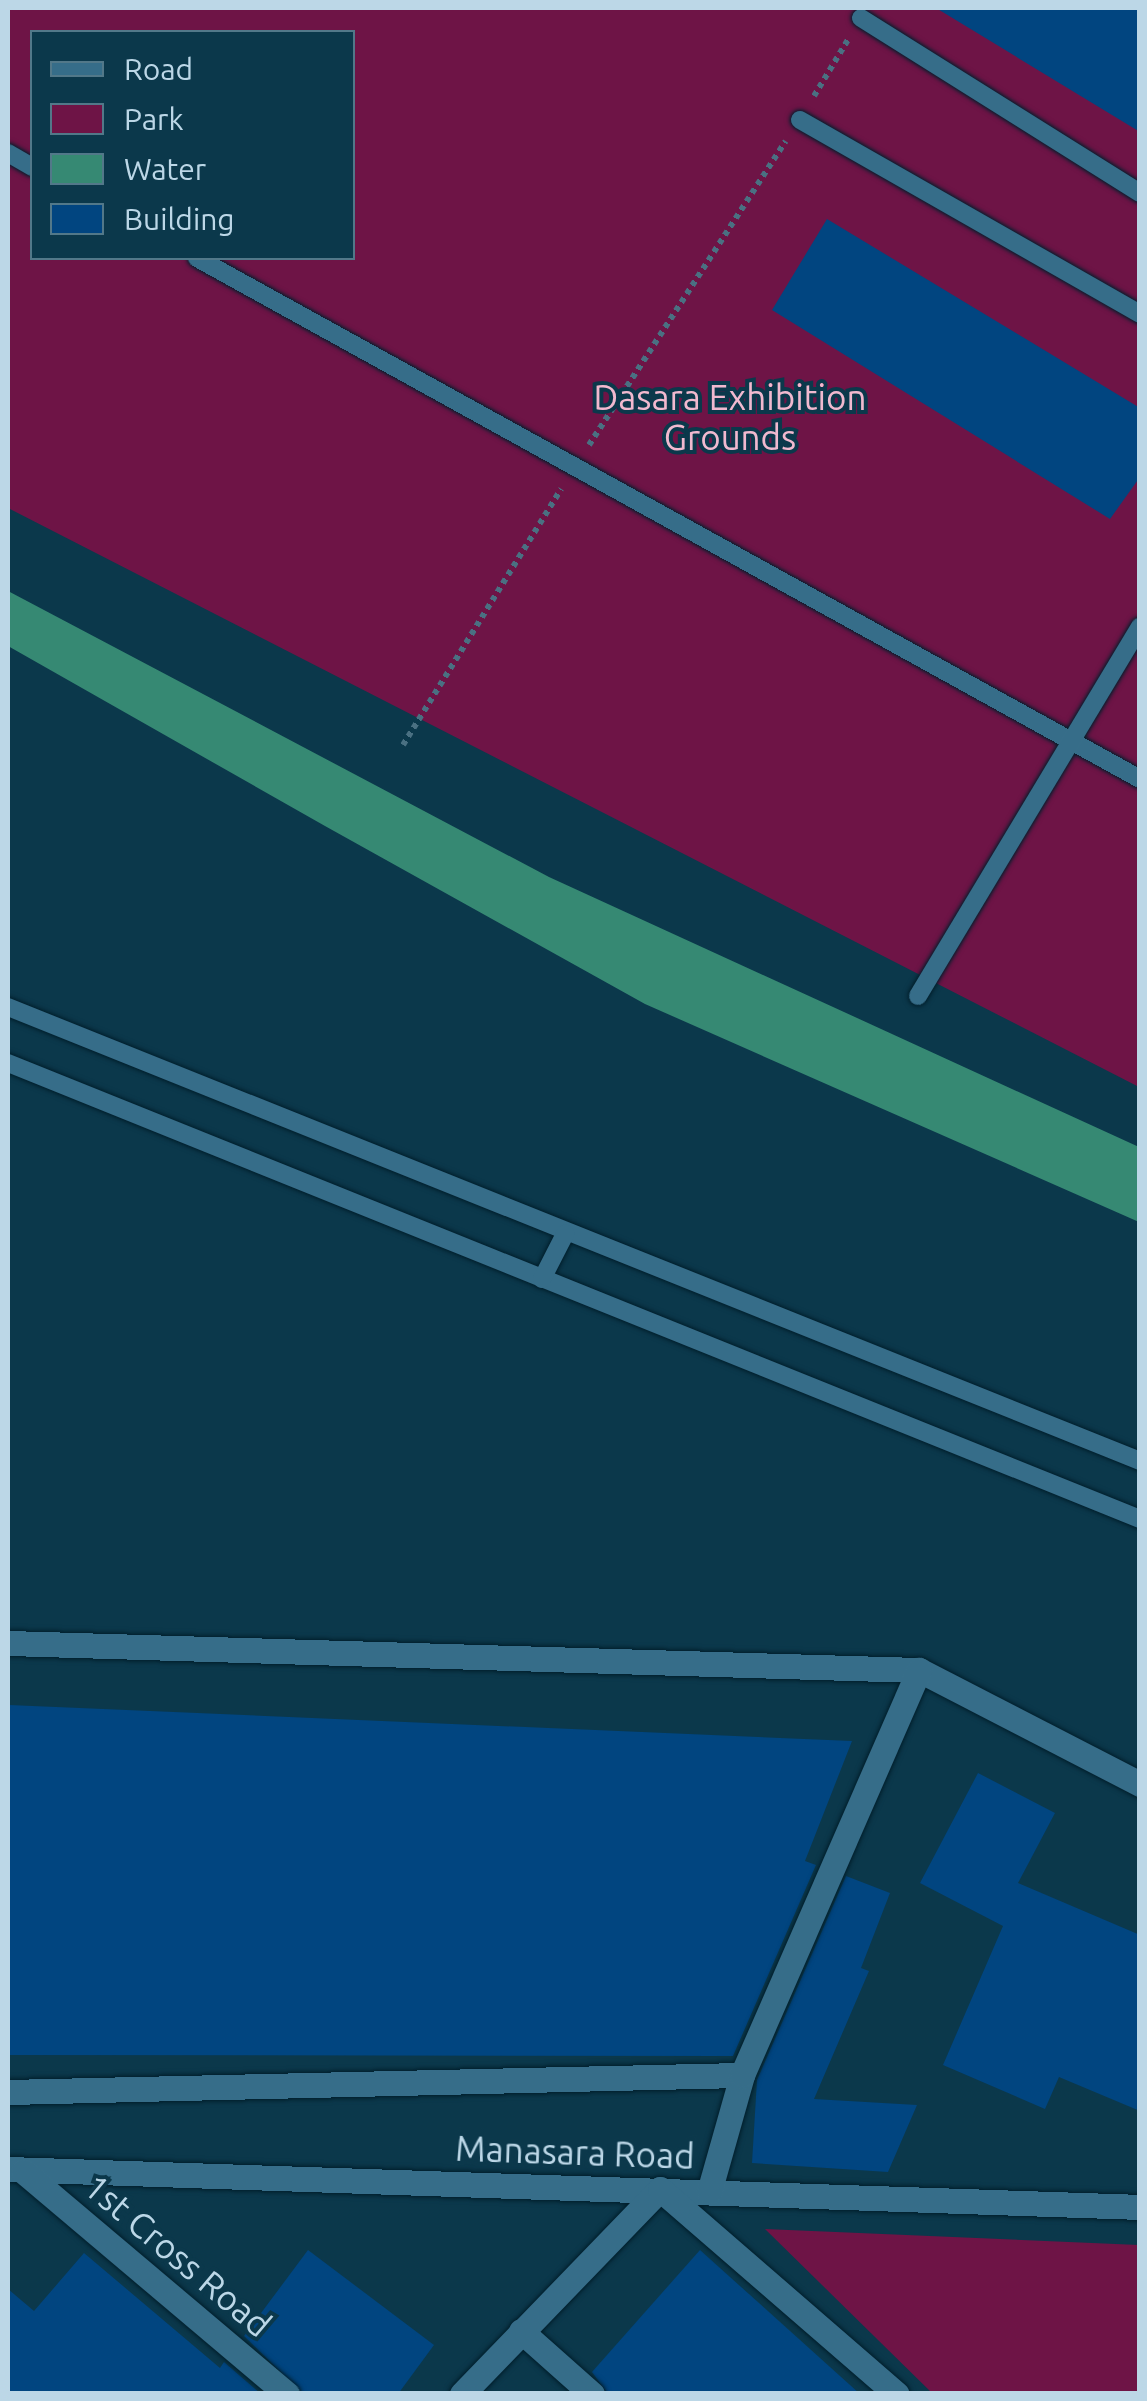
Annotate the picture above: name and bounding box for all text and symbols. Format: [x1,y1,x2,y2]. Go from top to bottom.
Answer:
legend [30,30,355,260]
text: Road [124,52,193,86]
text: Park [124,102,184,136]
text: Water [124,152,206,186]
text: Building [124,202,235,236]
park label: Dasara Exhibition Grounds [594,376,866,458]
street label: Manasara Road [455,2127,695,2177]
street label: 1st Cross Road [76,2165,280,2345]

